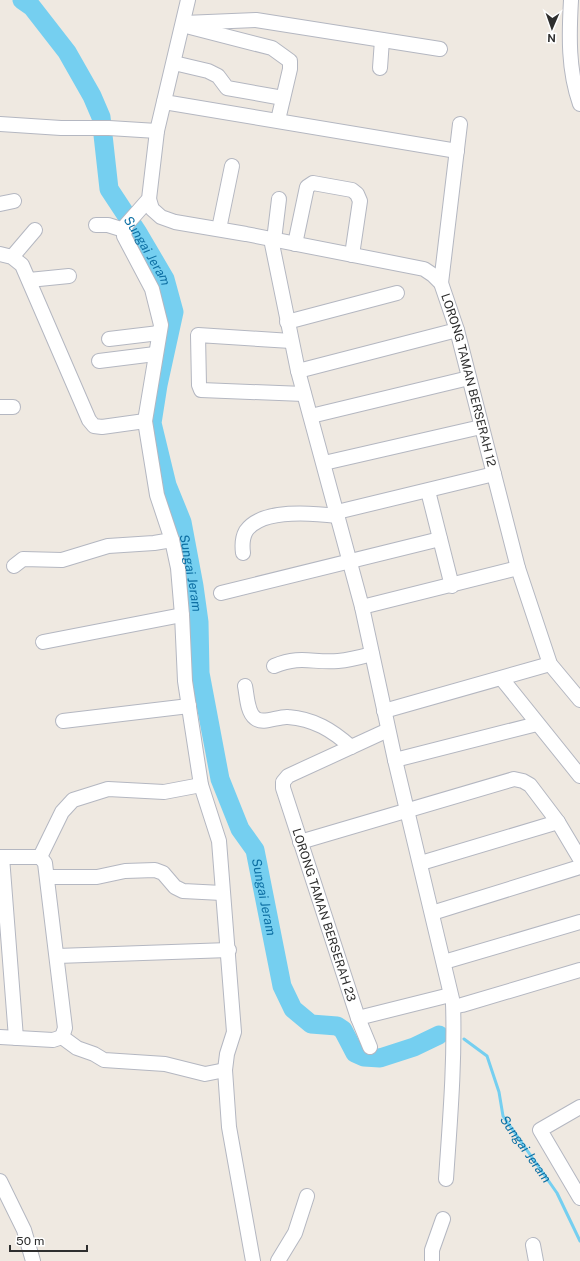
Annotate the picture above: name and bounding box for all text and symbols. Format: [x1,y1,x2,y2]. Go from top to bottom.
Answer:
north arrow [532,8,572,48]
text: N [547,32,556,44]
water label: Sungai Jeram [121,213,173,287]
street label: LORONG TAMAN BERSERAH 12 [438,292,499,468]
water label: Sungai Jeram [176,533,205,613]
street label: LORONG TAMAN BERSERAH 23 [289,827,359,1003]
water label: Sungai Jeram [249,857,279,937]
water label: Sungai Jeram [497,1113,554,1186]
scale bar [10,1227,87,1253]
text: 50 m [16,1234,44,1248]

